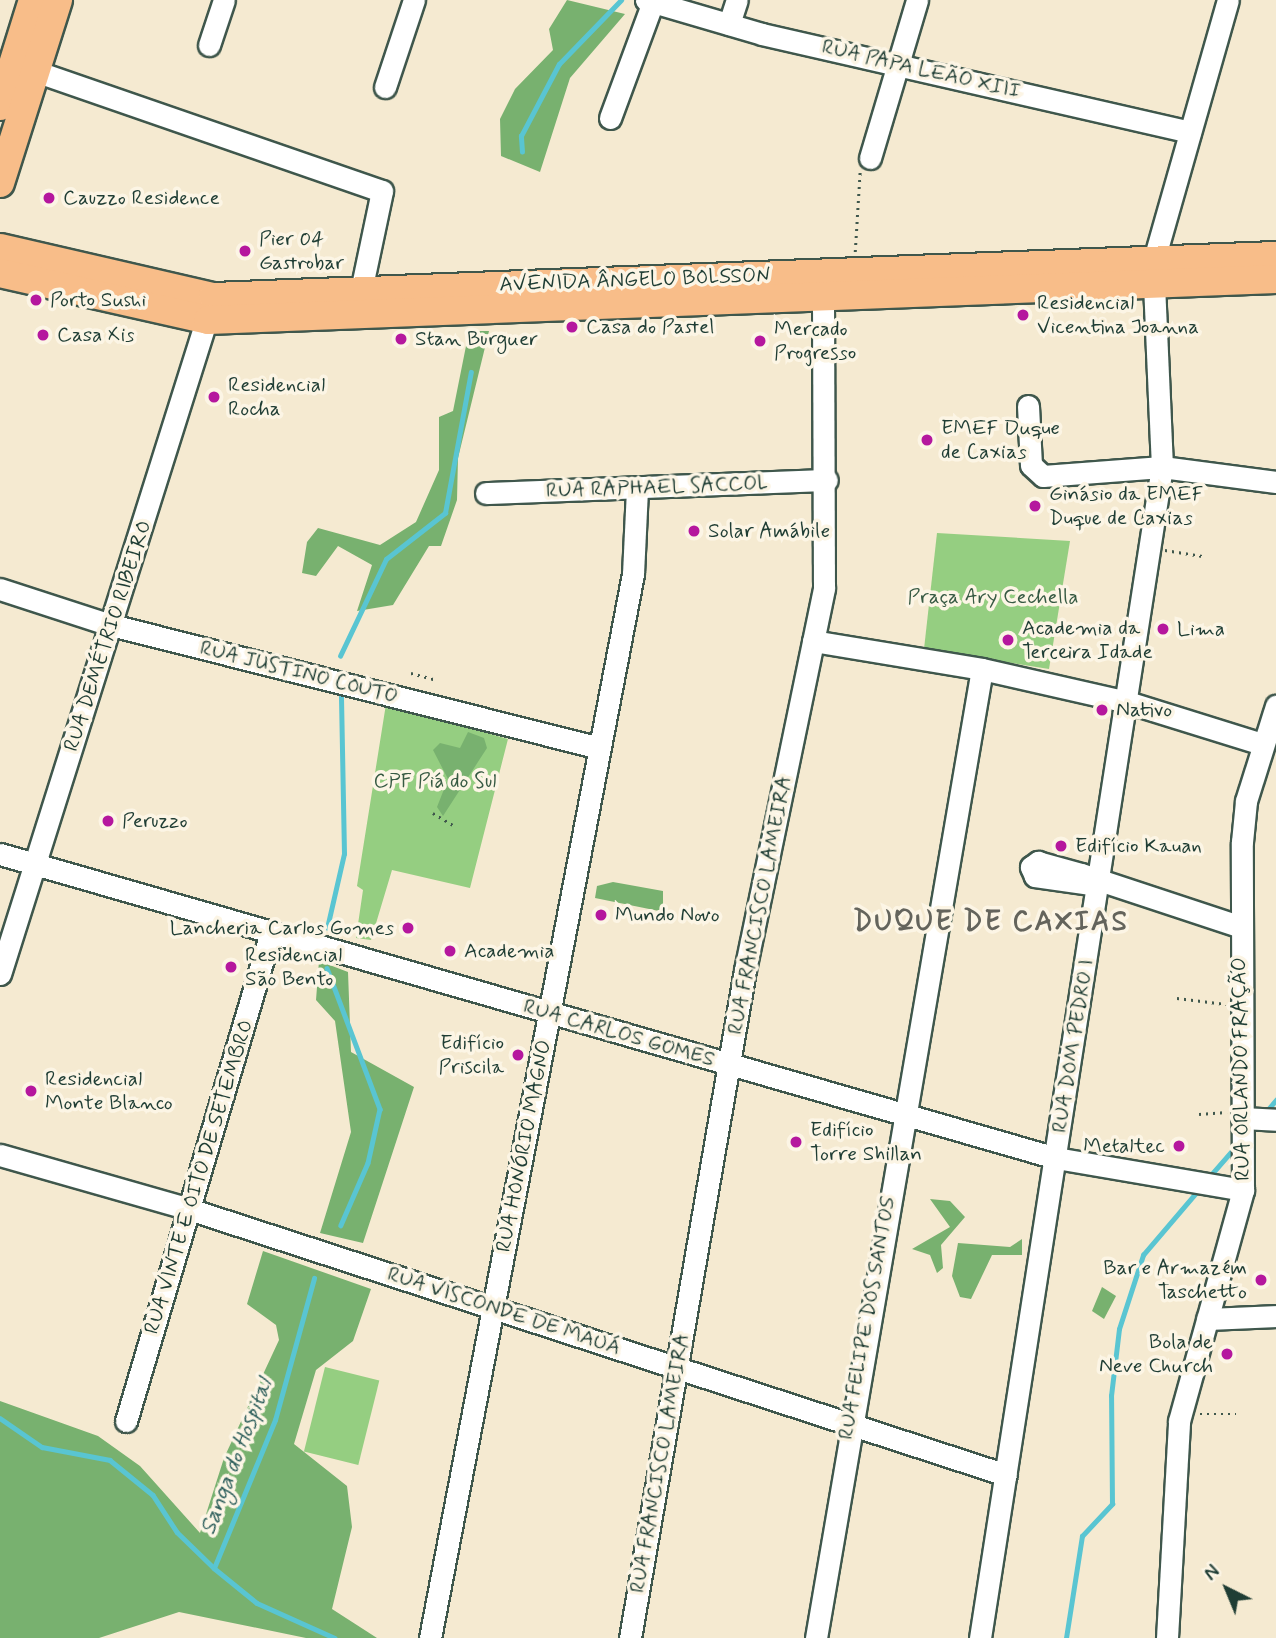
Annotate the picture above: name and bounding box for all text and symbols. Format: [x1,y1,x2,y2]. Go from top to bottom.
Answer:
street label: RUA PAPA LEÃO XIII [821,34,1021,104]
place label: Cauzzo Residence [63,185,220,211]
marker: Cauzzo Residence [41,190,57,206]
place label: Pier 04 Gastrobar [259,226,344,276]
marker: Pier 04 Gastrobar [237,243,253,259]
street label: AVENIDA ÂNGELO BOLSSON [498,263,772,297]
place label: Porto Sushi [50,287,144,313]
place label: Residencial Vicentina Joanna [1037,290,1201,340]
marker: Porto Sushi [28,292,44,308]
marker: Residencial Vicentina Joanna [1015,307,1031,323]
place label: Casa do Pastel [586,314,714,340]
place label: Mercado Progresso [774,316,856,366]
marker: Casa do Pastel [564,319,580,335]
place label: Casa Xis [57,322,135,348]
place label: Stan Burguer [415,326,536,352]
marker: Casa Xis [35,327,51,343]
marker: Stan Burguer [393,331,409,347]
marker: Mercado Progresso [752,333,768,349]
place label: Residencial Rocha [228,372,325,422]
marker: Residencial Rocha [206,389,222,405]
place label: EMEF Duque de Caxias [941,415,1057,465]
marker: EMEF Duque de Caxias [919,432,935,448]
street label: RUA RAPHAEL SACCOL [547,471,767,503]
place label: Ginásio da EMEF Duque de Caxias [1049,481,1201,531]
marker: Ginásio da EMEF Duque de Caxias [1027,498,1043,514]
street label: RUA DEMÉTRIO RIBEIRO [58,516,158,756]
place label: Solar Amábile [708,518,830,544]
marker: Solar Amábile [686,523,702,539]
park label: Praça Ary Cechella [907,584,1079,610]
place label: Academia da Terceira Idade [1022,615,1149,665]
place label: Lima [1177,616,1225,642]
marker: Lima [1155,621,1171,637]
marker: Academia da Terceira Idade [1000,632,1016,648]
street label: RUA JUSTINO COUTO [196,635,402,709]
place label: Nativo [1116,697,1172,723]
marker: Nativo [1094,702,1110,718]
park label: CPF Piá do Sul [372,768,498,794]
street label: RUA FRANCISCO LAMEIRA [723,775,797,1035]
place label: Peruzzo [122,808,188,834]
marker: Peruzzo [100,813,116,829]
place label: Edifício Kauan [1075,833,1200,859]
marker: Edifício Kauan [1053,838,1069,854]
place label: Mundo Novo [615,902,720,928]
district label: DUQUE DE CAXIAS [853,906,1129,940]
marker: Mundo Novo [593,907,609,923]
place label: Lancheria Carlos Gomes [174,915,394,941]
marker: Lancheria Carlos Gomes [400,920,416,936]
place label: Academia [464,938,555,964]
place label: Residencial São Bento [245,942,342,992]
marker: Academia [442,943,458,959]
street label: RUA DOM PEDRO I [1046,954,1100,1138]
marker: Residencial São Bento [223,959,239,975]
street label: RUA ORLANDO FRAÇÃO [1226,959,1256,1179]
street label: RUA CARLOS GOMES [518,993,720,1073]
street label: RUA VINTE E OITO DE SETEMBRO [138,1015,260,1339]
place label: Edifício Priscila [439,1030,504,1080]
street label: RUA HONÓRIO MAGNO [491,1037,557,1255]
marker: Edifício Priscila [510,1047,526,1063]
place label: Residencial Monte Blanco [45,1066,171,1116]
marker: Residencial Monte Blanco [23,1083,39,1099]
place label: Edifício Torre Shillan [810,1117,921,1167]
place label: Metaltec [1083,1133,1165,1159]
marker: Edifício Torre Shillan [788,1134,804,1150]
marker: Metaltec [1171,1138,1187,1154]
street label: RUA FELIPE DOS SANTOS [833,1195,901,1441]
place label: Bar e Armazém Taschetto [1103,1255,1247,1305]
street label: RUA VISCONDE DE MAUÁ [384,1261,624,1361]
marker: Bar e Armazém Taschetto [1253,1272,1269,1288]
place label: Bola de Neve Church [1097,1329,1213,1379]
street label: RUA FRANCISCO LAMEIRA [625,1333,695,1593]
marker: Bola de Neve Church [1219,1346,1235,1362]
water label: Sanga do Hospital [193,1370,281,1544]
north arrow [1192,1554,1262,1624]
text: N [1199,1560,1225,1587]

